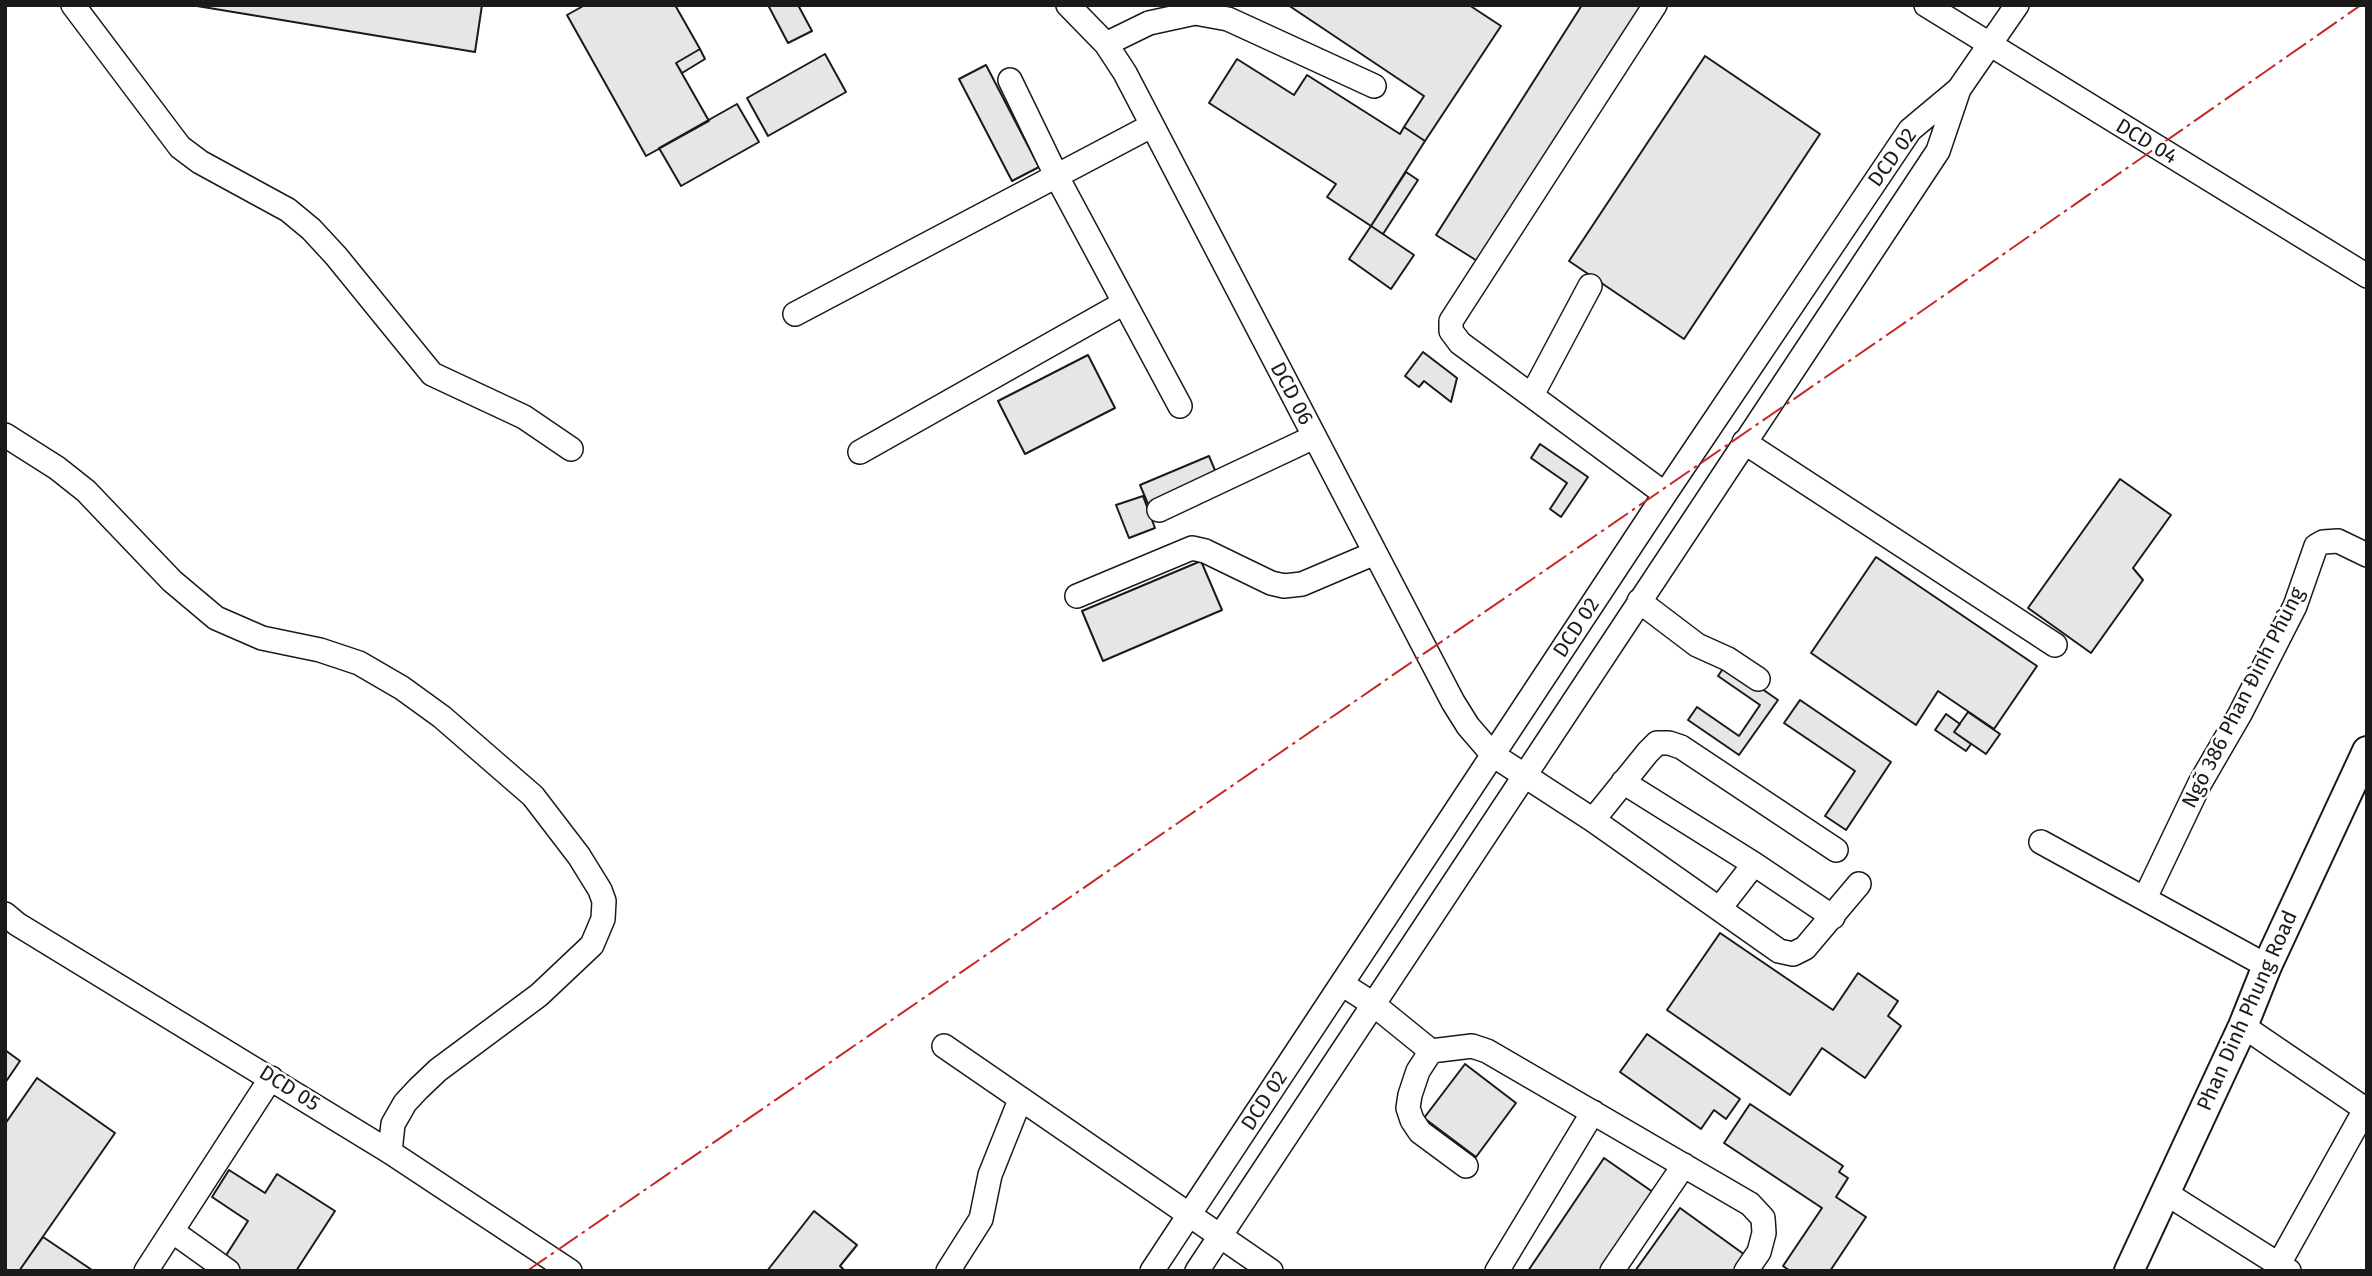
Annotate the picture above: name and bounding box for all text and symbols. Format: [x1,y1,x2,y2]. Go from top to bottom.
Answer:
street label: DCD 04 [2111,114,2181,170]
street label: DCD 02 [1863,124,1923,192]
street label: DCD 06 [1264,358,1318,430]
street label: Ngõ 386 Phan Đình Phùng [2177,583,2311,813]
street label: DCD 02 [1548,593,1606,663]
street label: Phan Dinh Phung Road [2192,907,2304,1115]
street label: DCD 05 [254,1061,324,1117]
street label: DCD 02 [1236,1066,1294,1136]

